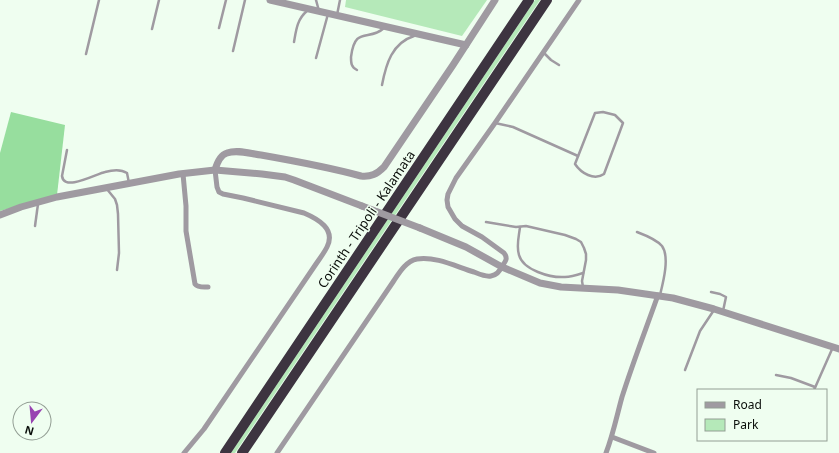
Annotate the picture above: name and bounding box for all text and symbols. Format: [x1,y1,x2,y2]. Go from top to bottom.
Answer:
street label: Corinth - Tripoli - Kalamata [313,147,419,291]
legend [697,389,827,441]
text: Road [733,396,762,413]
north arrow [12,401,52,441]
text: Park [733,416,759,433]
text: N [23,423,35,440]

